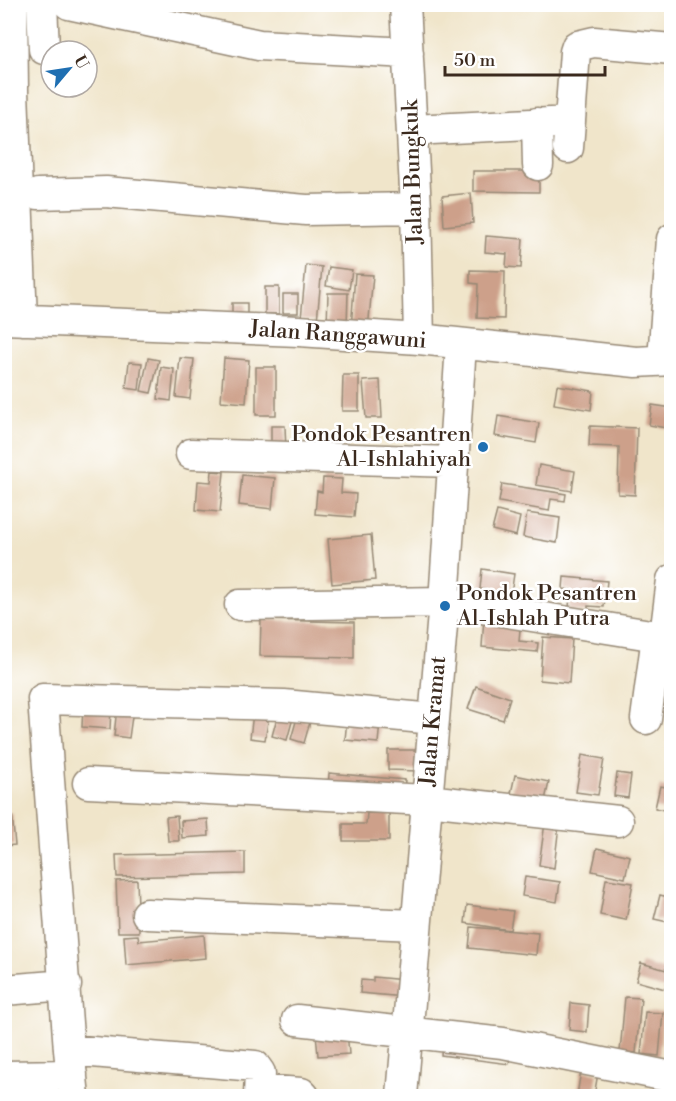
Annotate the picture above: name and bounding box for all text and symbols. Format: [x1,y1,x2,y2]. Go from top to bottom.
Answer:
north arrow [39,39,99,99]
scale bar [445,39,606,77]
text: 50 m [454,49,496,72]
text: U [69,52,93,73]
street label: Jalan Bungkuk [397,98,429,246]
street label: Jalan Ranggawuni [247,315,428,355]
place label: Pondok Pesantren Al-Ishlahiyah [291,421,471,473]
marker: Pondok Pesantren Al-Ishlahiyah [476,440,490,454]
place label: Pondok Pesantren Al-Ishlah Putra [456,580,637,632]
marker: Pondok Pesantren Al-Ishlah Putra [438,599,452,613]
street label: Jalan Kramat [414,655,452,788]

